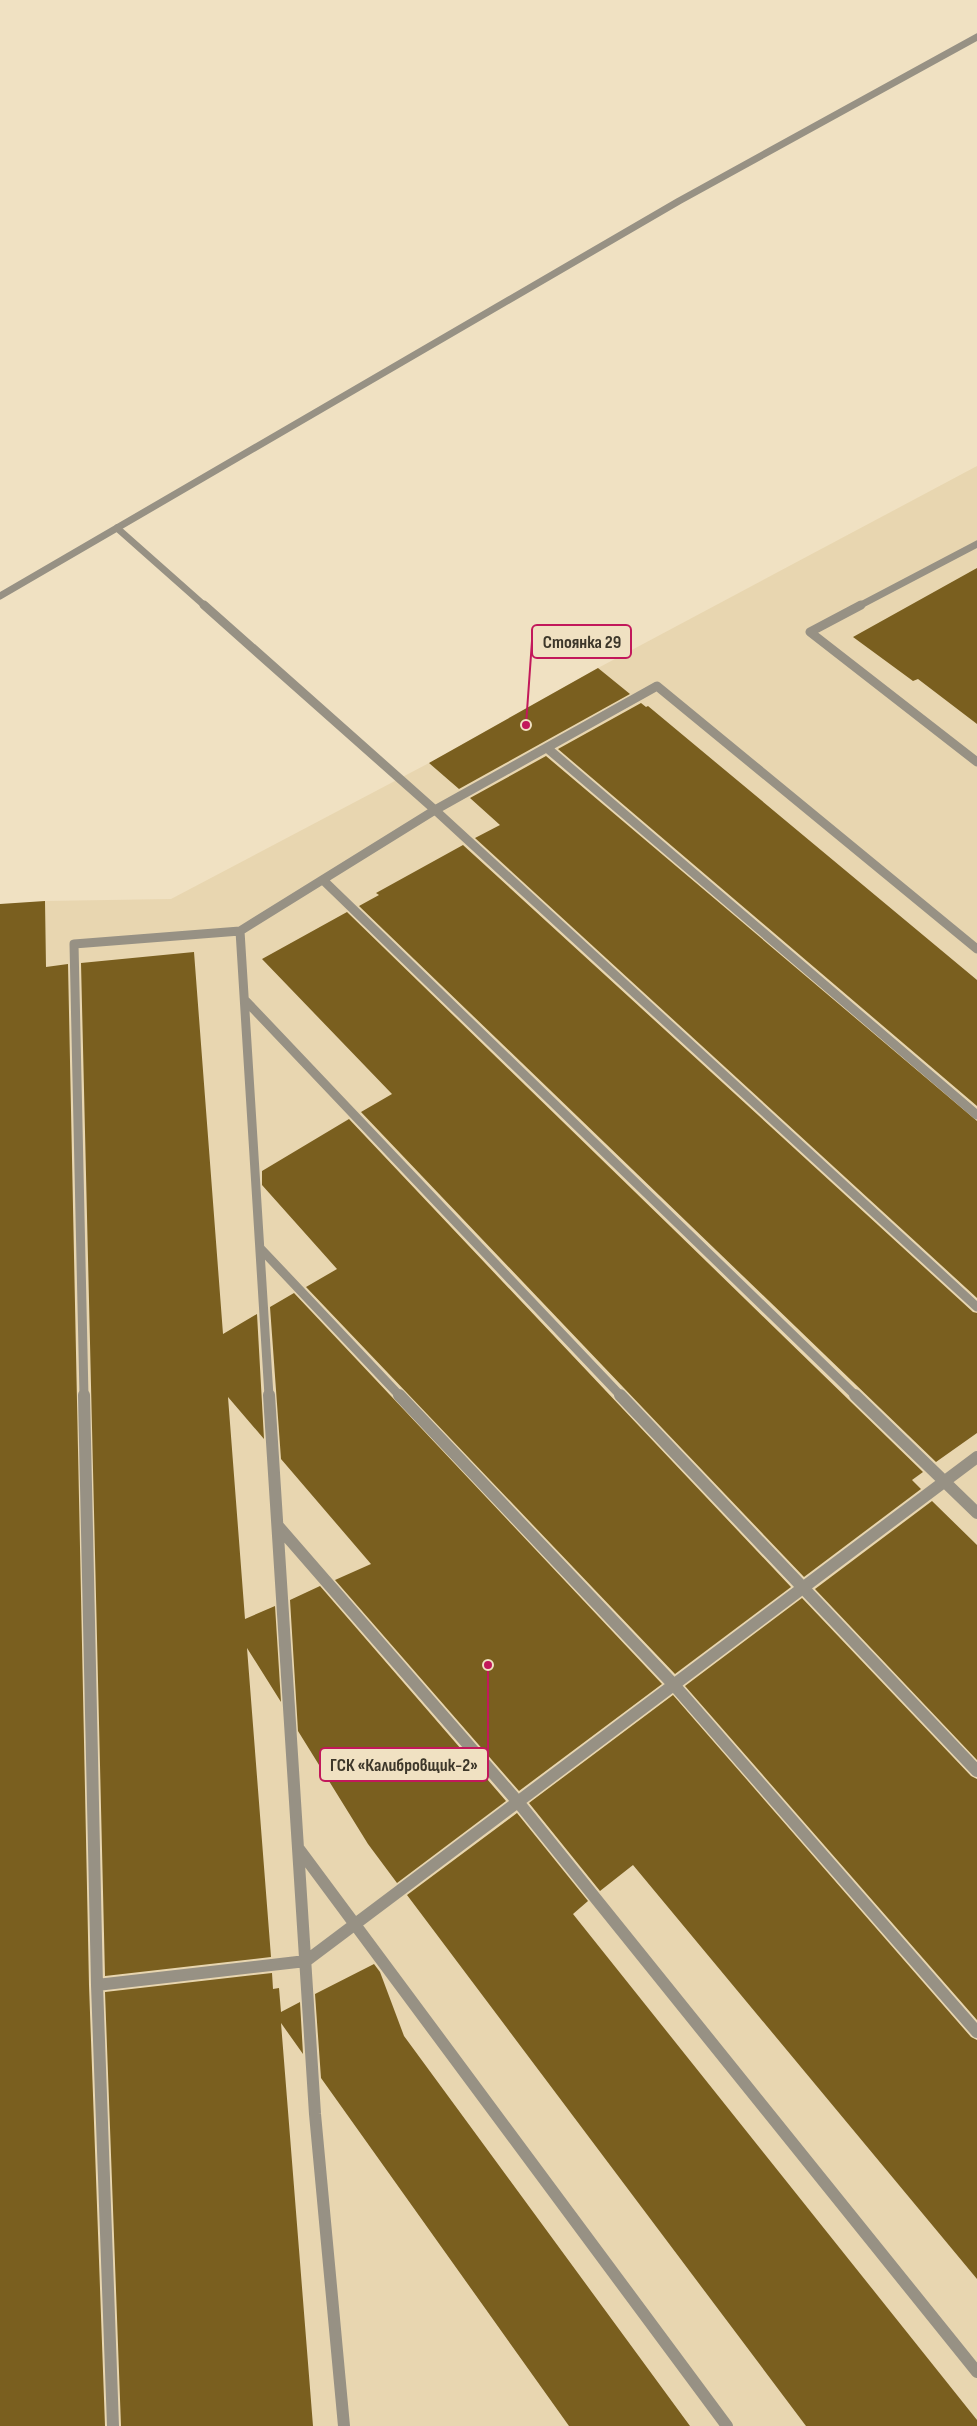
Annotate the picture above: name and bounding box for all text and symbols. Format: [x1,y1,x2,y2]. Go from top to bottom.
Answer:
callout: Стоянка 29 [532,625,631,658]
text: Стоянка 29 [543,632,621,653]
callout: ГСК «Калибровщик-2» [320,1748,488,1781]
text: ГСК «Калибровщик-2» [330,1755,478,1776]

